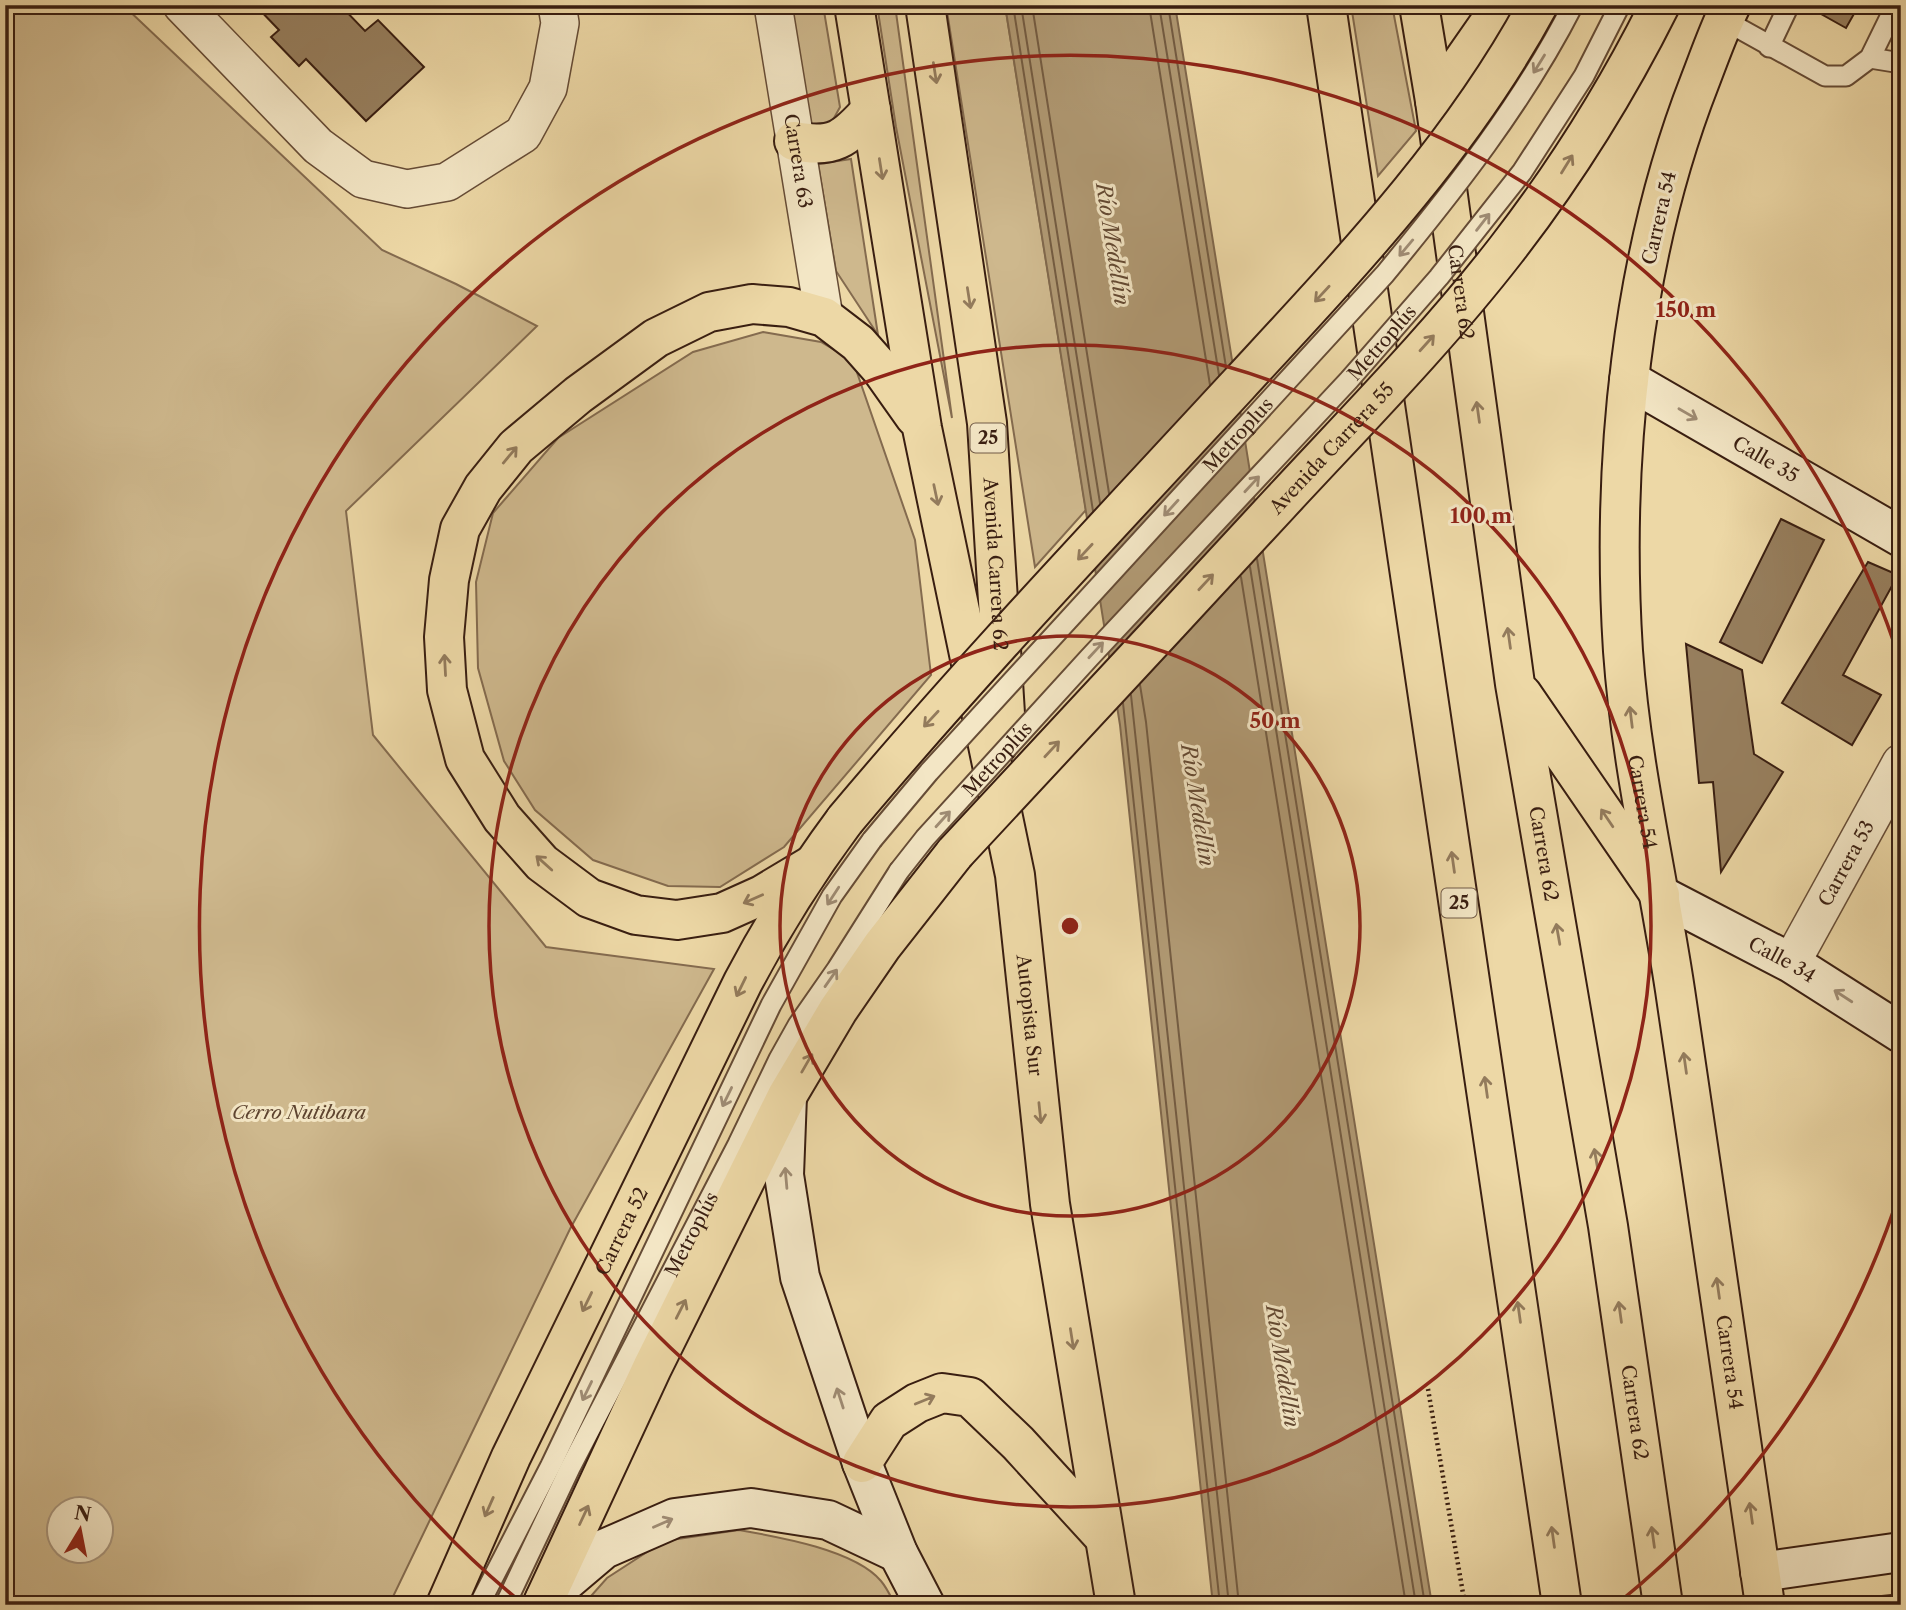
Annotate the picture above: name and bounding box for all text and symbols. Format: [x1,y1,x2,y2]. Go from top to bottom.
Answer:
one-way arrow [1532,54,1546,74]
one-way arrow [928,61,941,84]
street label: Carrera 63 [779,112,818,210]
one-way arrow [1561,155,1575,175]
one-way arrow [874,157,887,180]
street label: Carrera 54 [1637,169,1681,267]
water label: Río Medellín [1091,179,1135,307]
one-way arrow [1475,213,1491,231]
one-way arrow [1398,239,1414,257]
street label: Carrera 62 [1443,243,1479,341]
one-way arrow [1313,285,1330,302]
one-way arrow [962,286,975,309]
text: 150 m [1656,297,1716,322]
street label: Metroplús [1343,300,1421,385]
one-way arrow [1418,335,1435,352]
street label: Avenida Carrera 55 [1264,377,1399,519]
street label: Metroplus [1198,393,1278,477]
one-way arrow [1471,401,1484,424]
one-way arrow [1678,407,1698,421]
road number: 25 [970,424,1006,452]
street label: Calle 35 [1729,431,1803,487]
one-way arrow [502,446,518,464]
street label: Avenida Carrera 62 [979,476,1013,651]
one-way arrow [1243,476,1260,493]
one-way arrow [929,483,943,506]
one-way arrow [1163,499,1180,516]
text: 100 m [1450,503,1512,528]
one-way arrow [1076,543,1093,560]
one-way arrow [1198,574,1215,591]
one-way arrow [1502,627,1515,649]
one-way arrow [1088,642,1105,659]
one-way arrow [439,654,452,677]
one-way arrow [1624,706,1637,729]
text: 50 m [1249,708,1301,733]
one-way arrow [922,710,939,727]
street label: Metroplús [957,717,1037,801]
water label: Río Medellín [1176,740,1220,868]
one-way arrow [1043,741,1060,758]
street label: Carrera 54 [1623,753,1662,851]
street label: Carrera 62 [1525,805,1564,903]
one-way arrow [1600,809,1614,828]
one-way arrow [935,810,951,828]
street label: Carrera 53 [1813,816,1879,910]
one-way arrow [1447,851,1460,874]
one-way arrow [535,855,553,871]
one-way arrow [825,886,840,905]
road number: 25 [1442,888,1476,918]
one-way arrow [743,893,764,906]
centre of rings [1058,914,1082,938]
one-way arrow [1551,924,1564,946]
street label: Calle 34 [1745,932,1820,987]
street label: Autopista Sur [1012,952,1048,1077]
one-way arrow [824,969,838,988]
one-way arrow [733,976,747,997]
one-way arrow [1834,989,1854,1003]
one-way arrow [1679,1052,1692,1075]
one-way arrow [800,1053,814,1073]
one-way arrow [1480,1076,1493,1099]
one-way arrow [720,1086,734,1107]
park label: Cerro Nutibara [232,1101,367,1124]
one-way arrow [1034,1102,1047,1124]
one-way arrow [1589,1148,1602,1171]
one-way arrow [779,1167,792,1190]
street label: Carrera 52 [590,1183,653,1279]
street label: Metroplús [660,1188,723,1281]
one-way arrow [1712,1277,1725,1300]
one-way arrow [580,1291,594,1312]
one-way arrow [675,1299,689,1320]
water label: Río Medellín [1261,1301,1305,1429]
one-way arrow [1513,1301,1526,1324]
one-way arrow [1614,1301,1627,1324]
street label: Carrera 54 [1712,1313,1748,1411]
one-way arrow [1066,1327,1079,1350]
street label: Carrera 62 [1617,1363,1653,1462]
one-way arrow [579,1380,593,1401]
one-way arrow [833,1388,845,1410]
one-way arrow [914,1392,936,1405]
north arrow [46,1494,116,1564]
one-way arrow [482,1496,495,1517]
text: N [73,1501,93,1527]
one-way arrow [1745,1502,1758,1525]
one-way arrow [578,1505,591,1526]
one-way arrow [652,1516,673,1529]
one-way arrow [1546,1526,1559,1549]
one-way arrow [1647,1526,1660,1549]

